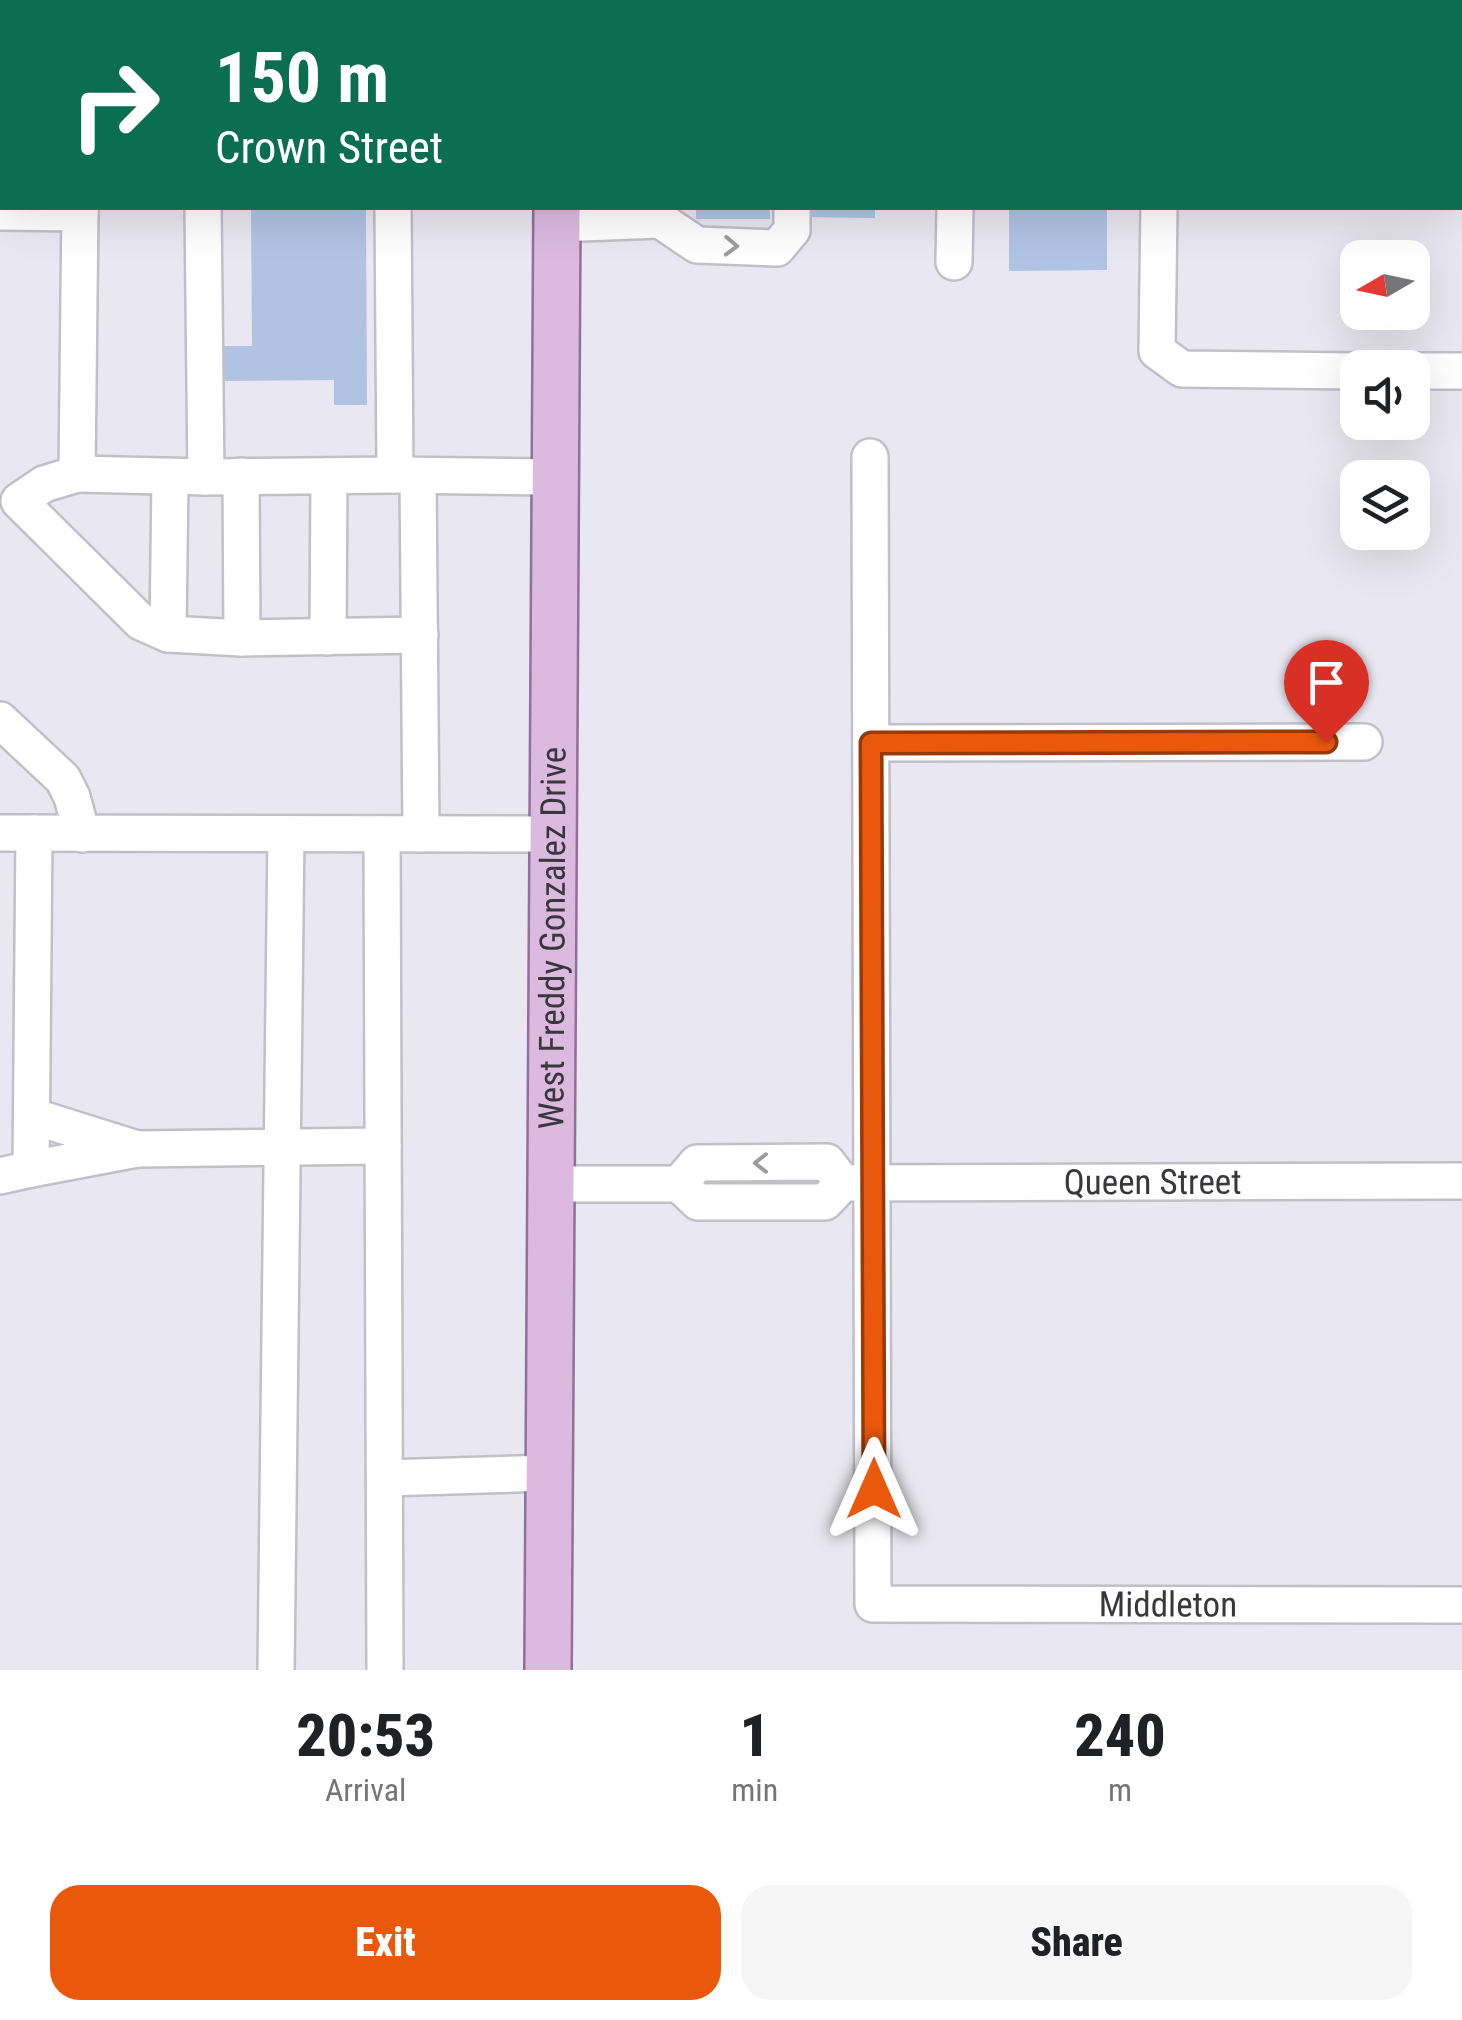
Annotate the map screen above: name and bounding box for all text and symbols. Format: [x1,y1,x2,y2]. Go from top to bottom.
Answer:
text: 150 m [215,37,389,119]
icon: right [50,40,180,170]
text: Crown Street [215,121,443,174]
one-way arrow [724,236,740,257]
north arrow [1340,240,1430,330]
map controls [1340,240,1430,550]
button: sound [1340,350,1430,440]
button: layers [1340,460,1430,550]
pin [1284,640,1369,743]
icon: arrive [1299,655,1354,710]
street label: West Freddy Gonzalez Drive [531,747,575,1129]
one-way arrow [753,1152,769,1173]
street label: Queen Street [1064,1162,1242,1203]
position arrow [822,1437,926,1541]
street label: Middleton [1099,1584,1237,1626]
text: 20:53 [296,1700,435,1771]
text: 1 [739,1700,770,1771]
text: 240 [1074,1700,1166,1771]
text: Arrival [325,1771,406,1809]
text: min [731,1771,778,1809]
text: m [1108,1771,1132,1809]
button: Exit [50,1885,721,2000]
button: Share [741,1885,1412,2000]

